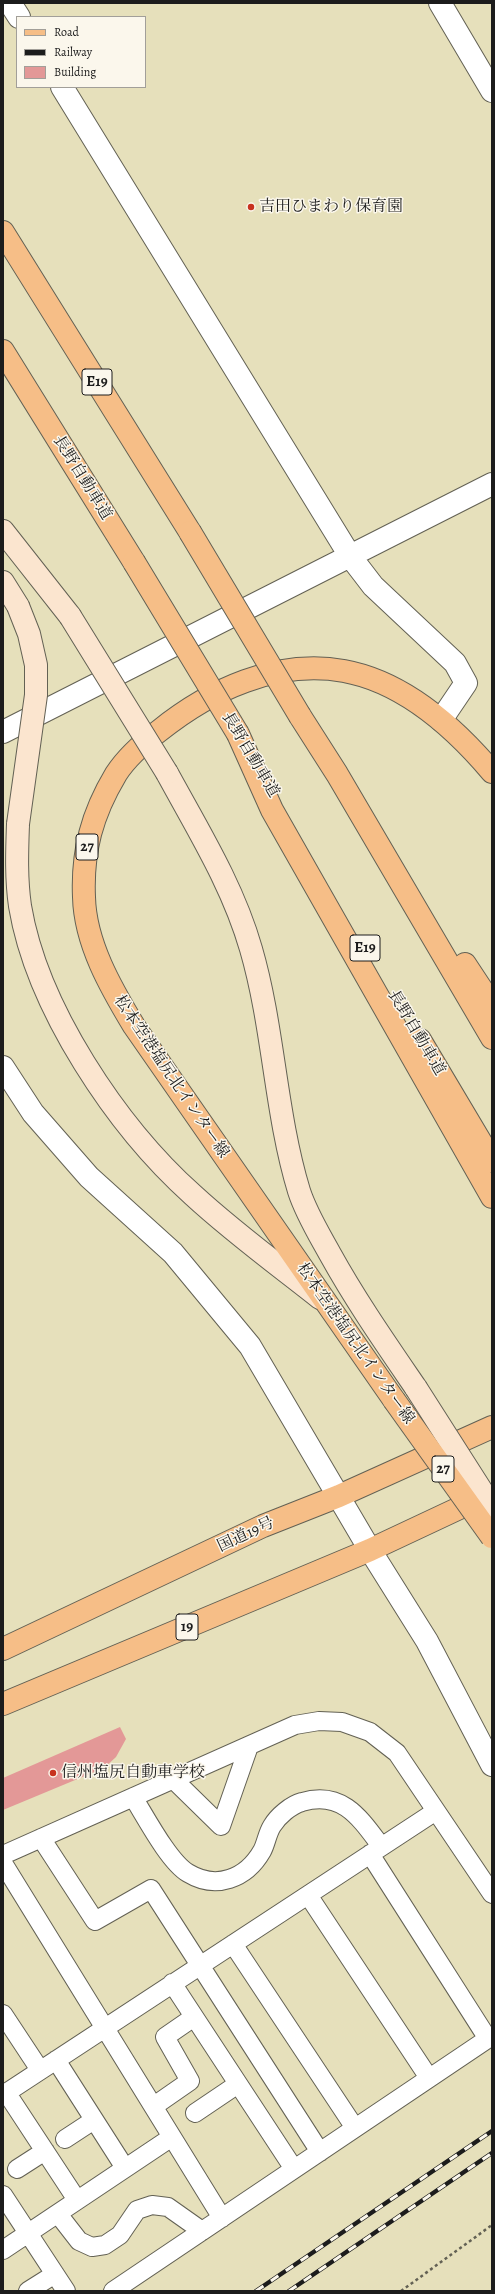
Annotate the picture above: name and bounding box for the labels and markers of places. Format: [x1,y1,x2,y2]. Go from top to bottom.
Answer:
place label: 吉田ひまわり保育園 [259,197,403,217]
marker: 吉田ひまわり保育園 [246,202,256,212]
place label: 信州塩尻自動車学校 [61,1763,205,1783]
marker: 信州塩尻自動車学校 [48,1768,58,1778]

